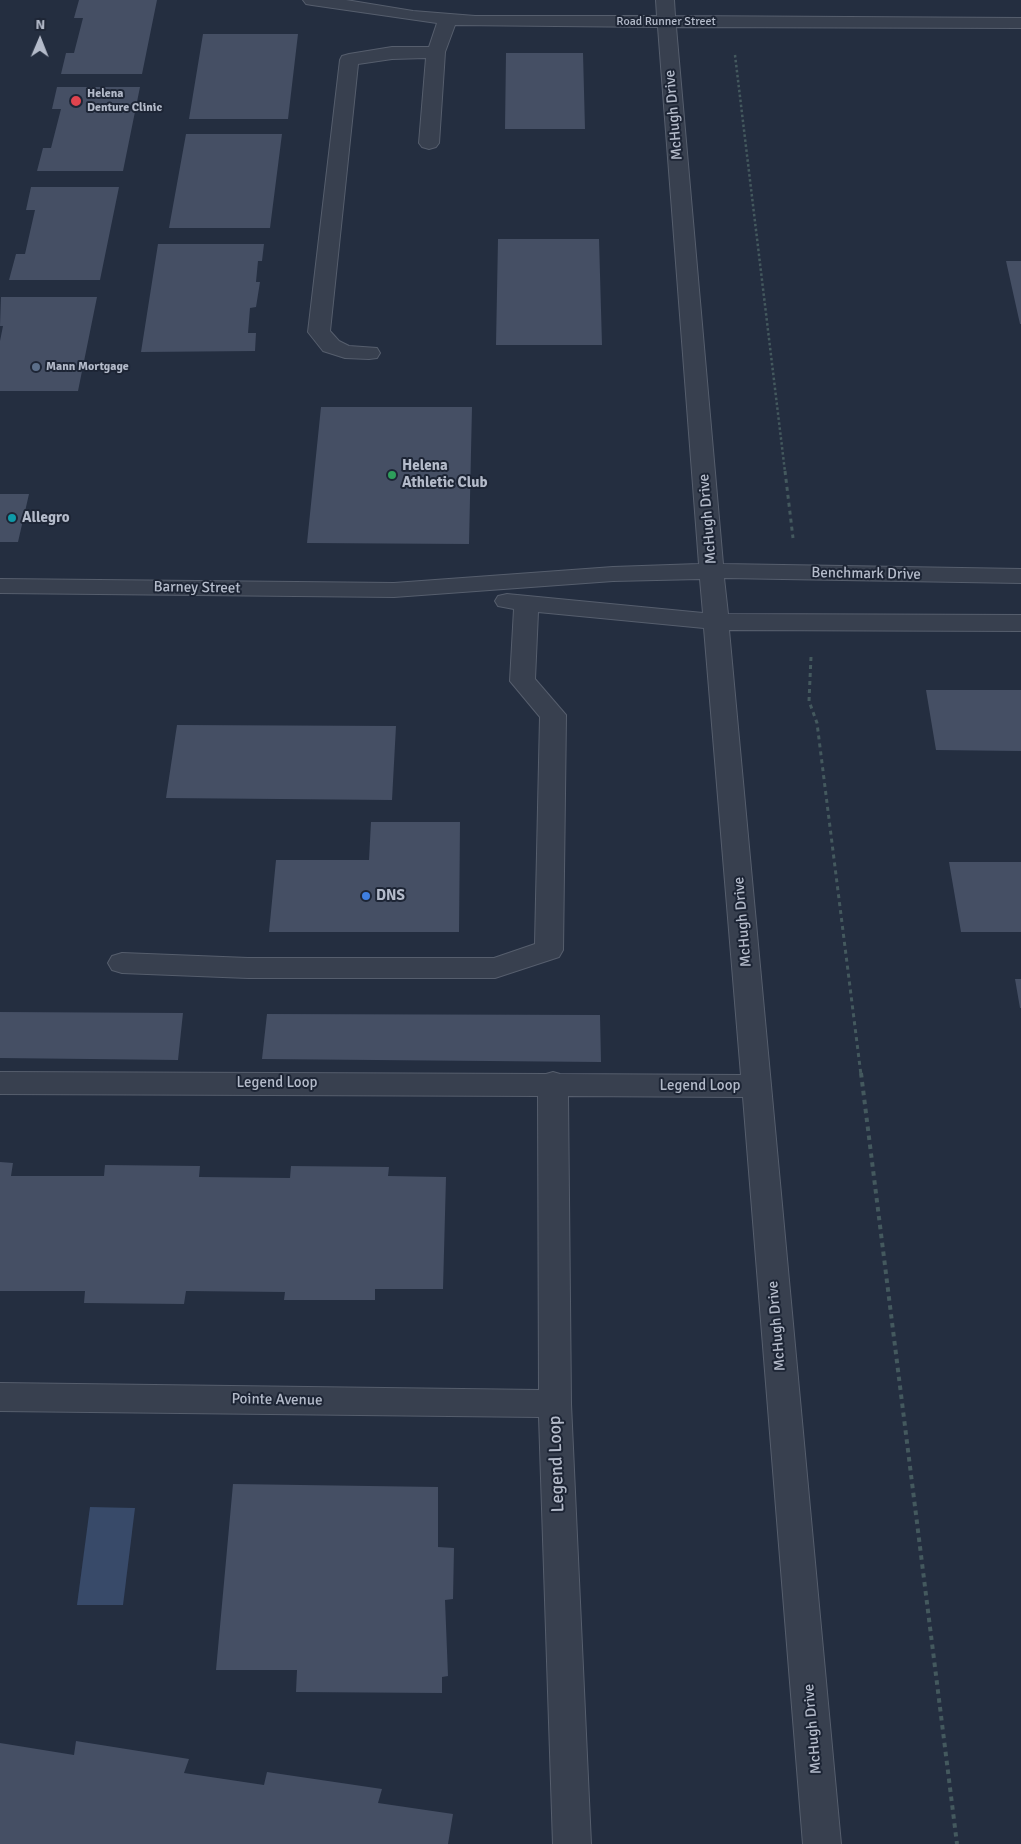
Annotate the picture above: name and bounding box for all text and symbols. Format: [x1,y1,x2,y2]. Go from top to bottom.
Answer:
north arrow [15,15,65,65]
street label: Road Runner Street [616,15,716,29]
text: N [35,16,45,33]
street label: McHugh Drive [661,69,687,161]
place label: Helena Denture Clinic [87,87,162,115]
marker: Helena Denture Clinic [69,94,83,108]
place label: Mann Mortgage [46,360,129,374]
marker: Mann Mortgage [30,361,42,373]
place label: Helena Athletic Club [402,457,487,492]
marker: Helena Athletic Club [386,469,398,481]
street label: McHugh Drive [695,473,721,565]
place label: Allegro [22,509,70,527]
marker: Allegro [6,512,18,524]
street label: Benchmark Drive [811,564,921,584]
street label: Barney Street [153,578,241,598]
street label: McHugh Drive [730,876,756,968]
place label: DNS [376,887,405,905]
marker: DNS [360,890,372,902]
street label: Legend Loop [237,1074,317,1092]
street label: Legend Loop [660,1077,740,1095]
street label: McHugh Drive [764,1280,790,1372]
street label: Pointe Avenue [231,1390,323,1410]
street label: Legend Loop [545,1415,569,1513]
street label: McHugh Drive [800,1683,826,1775]

